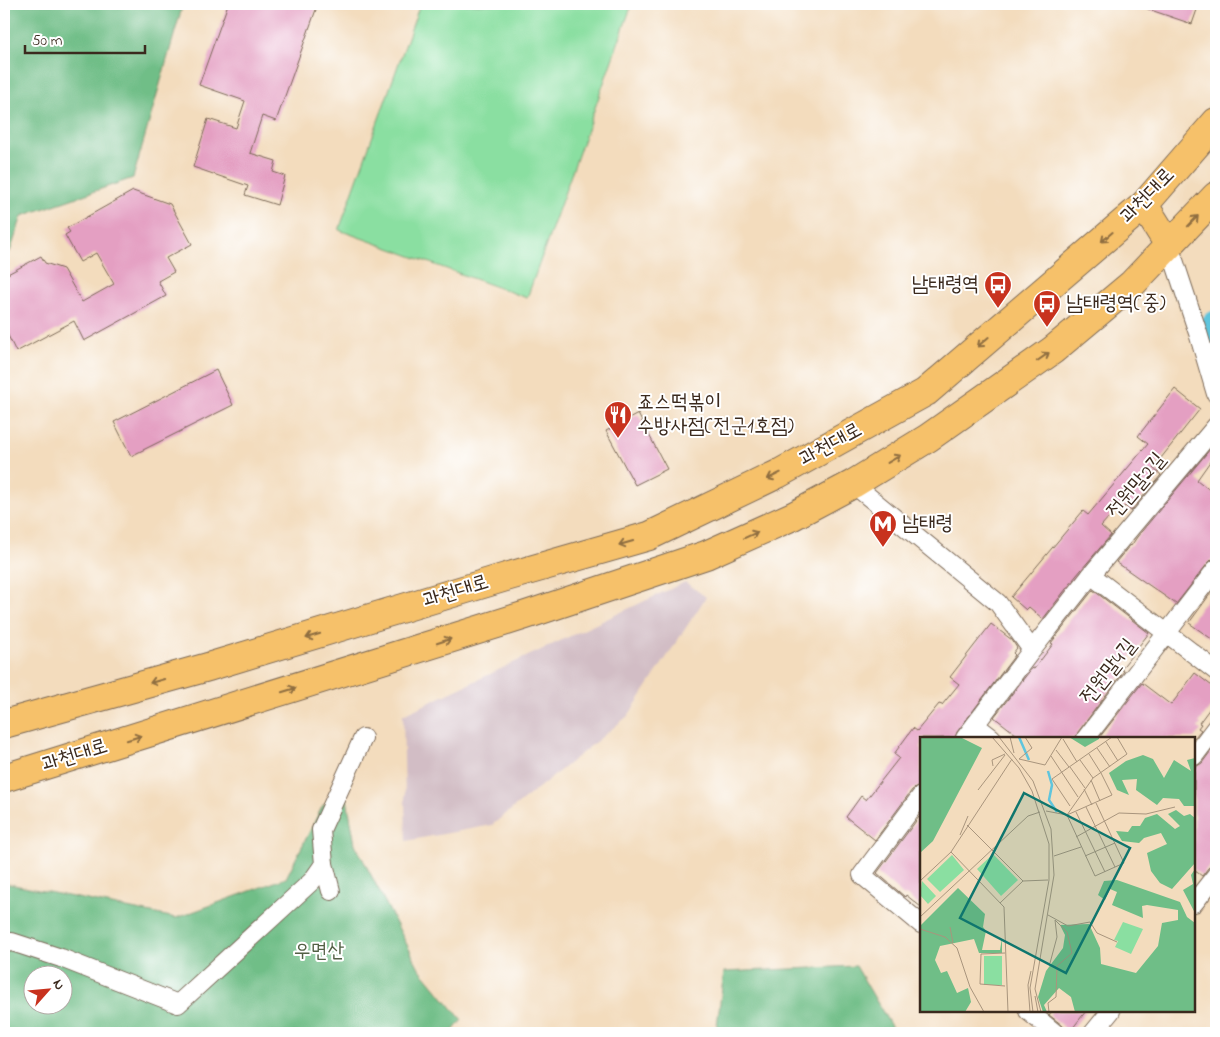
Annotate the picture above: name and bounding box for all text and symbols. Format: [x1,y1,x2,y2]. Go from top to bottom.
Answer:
scale bar [25,22,145,54]
text: 50 m [32,30,63,52]
street label: 과천대로 [1114,161,1182,231]
one-way arrow [1187,215,1199,227]
one-way arrow [1100,231,1113,242]
place label: 남태령역 [911,270,979,300]
bus stop icon: 남태령역 [983,270,1013,309]
bus stop icon: 남태령역(중) [1032,289,1062,328]
place label: 남태령역(중) [1066,289,1166,319]
one-way arrow [977,337,990,348]
one-way arrow [1035,352,1049,362]
place label: 죠스떡볶이 수방사점(전군1호점) [637,388,794,442]
restaurant icon: 죠스떡볶이 수방사점(전군1호점) [603,400,633,439]
street label: 과천대로 [794,415,868,475]
street label: 전원말2길 [1100,446,1174,526]
one-way arrow [887,453,901,463]
one-way arrow [766,471,781,481]
metro station icon: 남태령 [868,509,898,548]
place label: 남태령 [902,509,953,539]
one-way arrow [743,530,758,539]
one-way arrow [618,538,634,548]
street label: 과천대로 [419,568,493,616]
one-way arrow [305,631,321,641]
street label: 전원말4길 [1074,633,1144,711]
one-way arrow [436,636,452,646]
one-way arrow [149,677,165,687]
one-way arrow [281,684,297,694]
street label: 과천대로 [38,732,112,780]
one-way arrow [126,733,141,742]
inset map [920,737,1195,1012]
park label: 우면산 [294,937,344,967]
north arrow [22,964,72,1014]
text: N [47,976,70,994]

